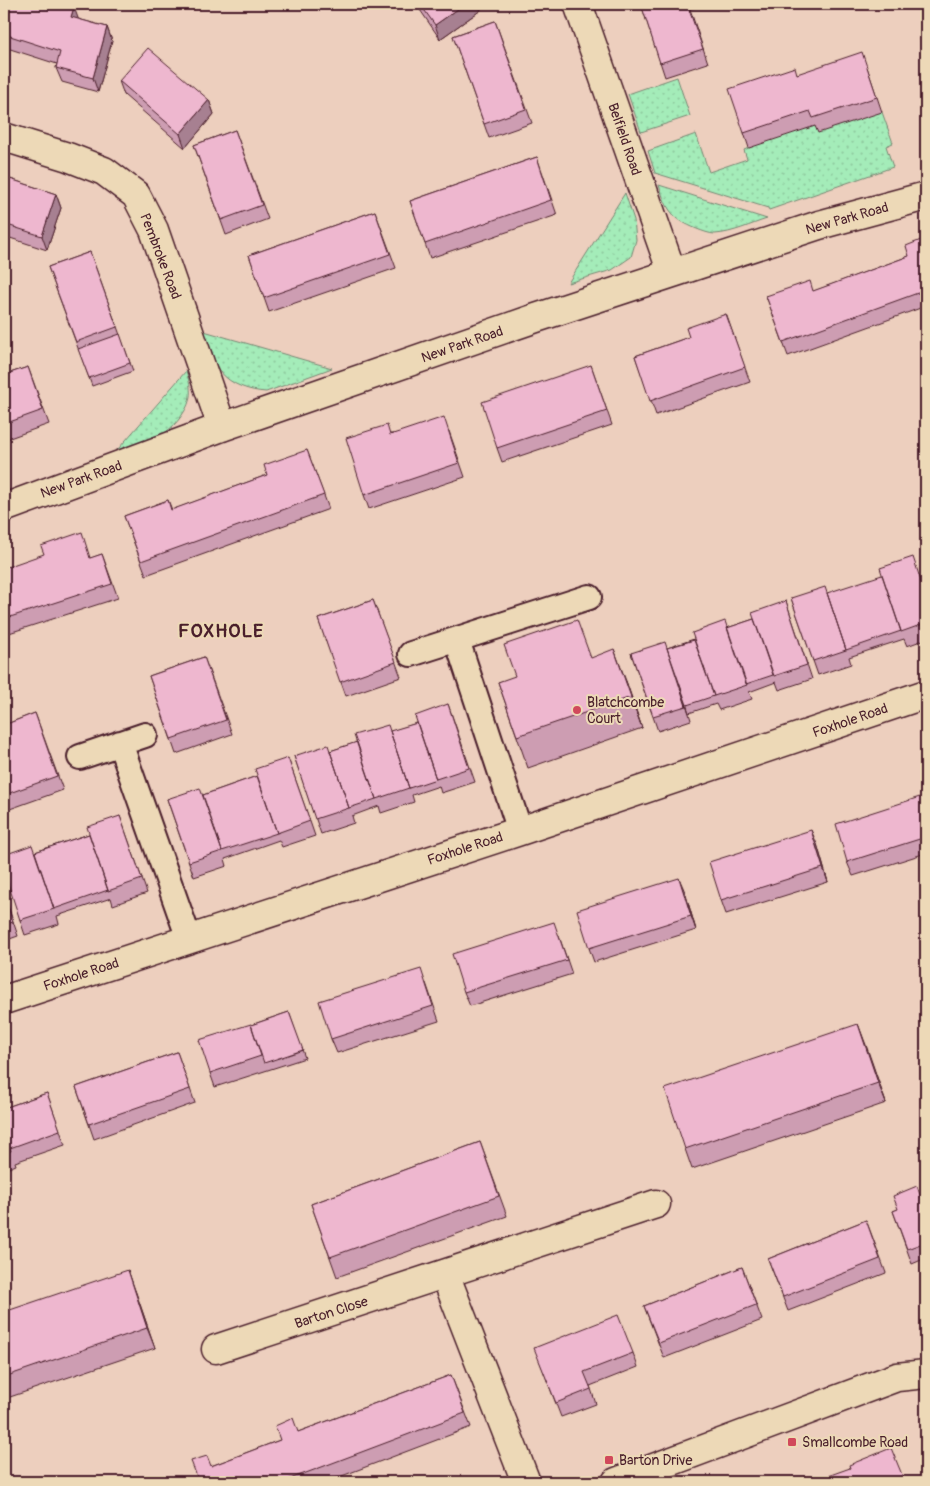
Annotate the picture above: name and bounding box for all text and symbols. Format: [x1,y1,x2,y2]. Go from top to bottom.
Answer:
street label: Belfield Road [604,101,645,178]
street label: New Park Road [804,199,891,238]
street label: Pembroke Road [136,211,185,302]
street label: New Park Road [419,322,505,366]
street label: New Park Road [38,457,124,502]
district label: FOXHOLE [178,619,264,643]
place label: Blatchcombe Court [587,694,664,727]
street label: Foxhole Road [810,700,890,741]
marker: Blatchcombe Court [571,704,583,716]
street label: Foxhole Road [425,828,505,869]
street label: Foxhole Road [41,954,121,995]
street label: Barton Close [292,1293,370,1332]
place label: Smallcombe Road [802,1434,908,1451]
marker: Smallcombe Road [786,1436,798,1448]
place label: Barton Drive [619,1452,692,1469]
marker: Barton Drive [603,1454,615,1466]

